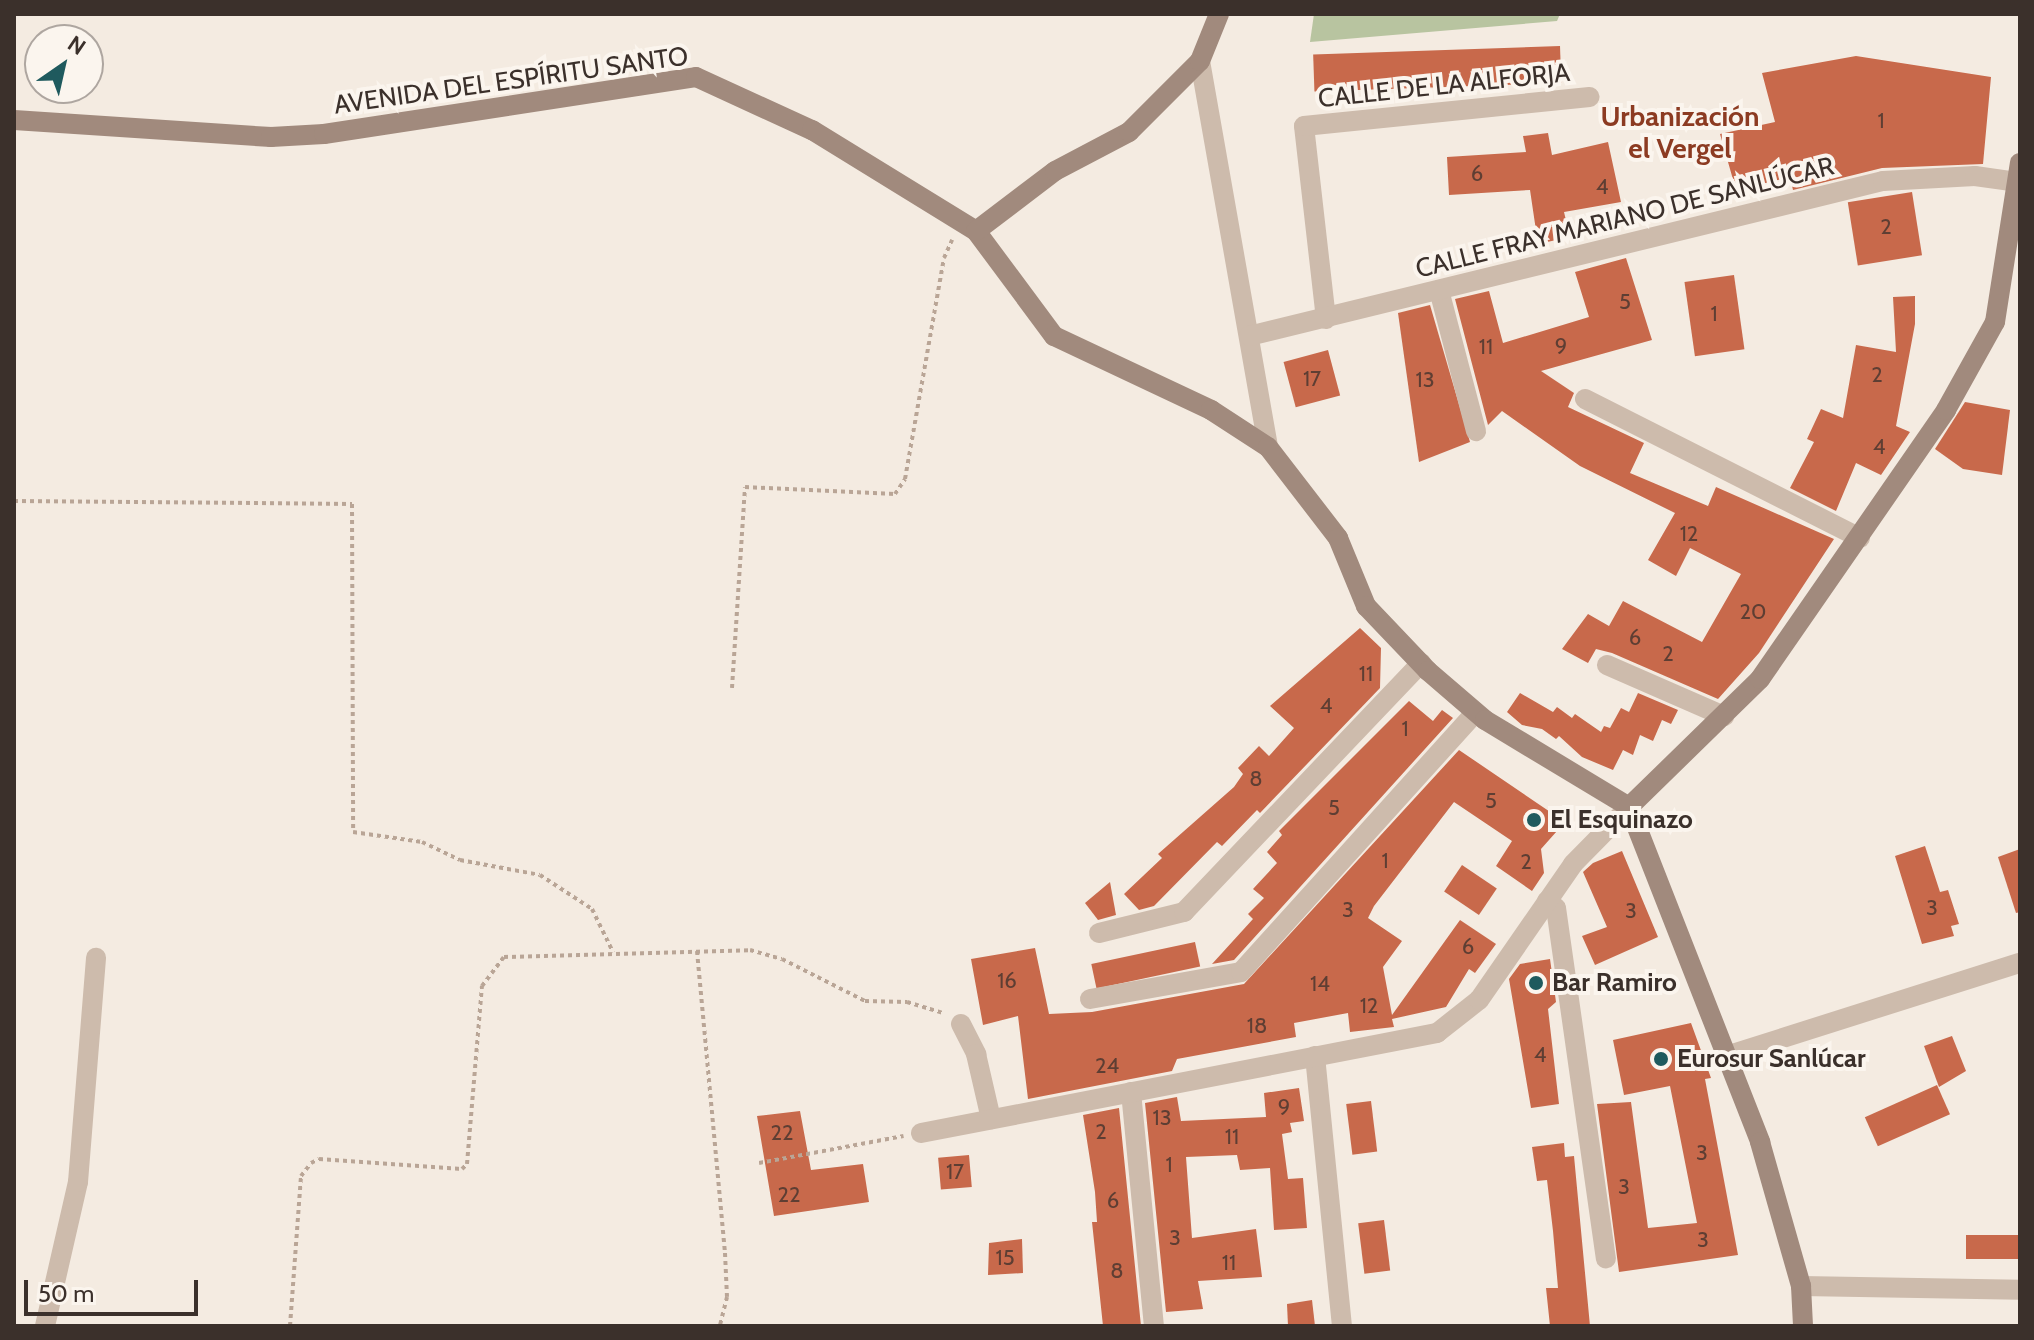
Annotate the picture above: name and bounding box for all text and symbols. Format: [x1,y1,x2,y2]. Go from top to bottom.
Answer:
north arrow [24,24,104,104]
text: N [63,30,91,61]
street label: AVENIDA DEL ESPÍRITU SANTO [332,41,690,121]
street label: CALLE DE LA ALFORJA [1316,57,1572,115]
district label: Urbanización el Vergel [1600,99,1760,165]
house number: 1 [1877,108,1885,134]
street label: CALLE FRAY MARIANO DE SANLÚCAR [1413,151,1837,285]
house number: 6 [1471,161,1483,187]
house number: 4 [1596,174,1608,200]
house number: 2 [1880,214,1892,240]
house number: 5 [1619,289,1631,315]
house number: 1 [1710,301,1718,327]
house number: 9 [1555,333,1567,359]
house number: 11 [1479,334,1493,360]
house number: 2 [1871,362,1883,388]
house number: 17 [1303,366,1321,392]
house number: 13 [1415,367,1435,393]
house number: 4 [1873,434,1885,460]
house number: 12 [1680,521,1698,547]
house number: 20 [1740,599,1766,625]
house number: 6 [1629,625,1641,651]
house number: 2 [1662,641,1674,667]
house number: 11 [1359,661,1373,687]
house number: 4 [1320,693,1332,719]
house number: 1 [1401,716,1409,742]
house number: 8 [1249,766,1263,792]
house number: 5 [1485,788,1497,814]
house number: 5 [1328,795,1340,821]
place label: El Esquinazo [1550,804,1693,836]
marker: El Esquinazo [1525,811,1543,829]
house number: 1 [1381,848,1389,874]
house number: 2 [1520,849,1532,875]
house number: 3 [1926,895,1938,921]
house number: 3 [1342,897,1354,923]
house number: 3 [1625,898,1637,924]
house number: 6 [1462,934,1474,960]
place label: Bar Ramiro [1552,967,1677,999]
house number: 16 [997,968,1017,994]
house number: 14 [1310,971,1330,997]
marker: Bar Ramiro [1527,974,1545,992]
house number: 12 [1360,993,1378,1019]
house number: 18 [1247,1013,1267,1039]
house number: 4 [1534,1042,1546,1068]
place label: Eurosur Sanlúcar [1677,1043,1866,1075]
marker: Eurosur Sanlúcar [1652,1050,1670,1068]
house number: 24 [1095,1053,1119,1079]
house number: 9 [1278,1094,1290,1120]
house number: 13 [1152,1105,1172,1131]
house number: 2 [1095,1119,1107,1145]
house number: 22 [770,1120,794,1146]
house number: 11 [1225,1124,1239,1150]
house number: 3 [1696,1140,1708,1166]
house number: 1 [1165,1152,1173,1178]
house number: 17 [946,1159,964,1185]
house number: 3 [1618,1174,1630,1200]
house number: 22 [777,1182,801,1208]
house number: 6 [1107,1188,1119,1214]
house number: 3 [1169,1225,1181,1251]
house number: 3 [1697,1227,1709,1253]
house number: 15 [995,1245,1015,1271]
house number: 11 [1222,1250,1236,1276]
house number: 8 [1110,1258,1124,1284]
scale bar [28,1264,202,1314]
text: 50 m [38,1279,94,1308]

